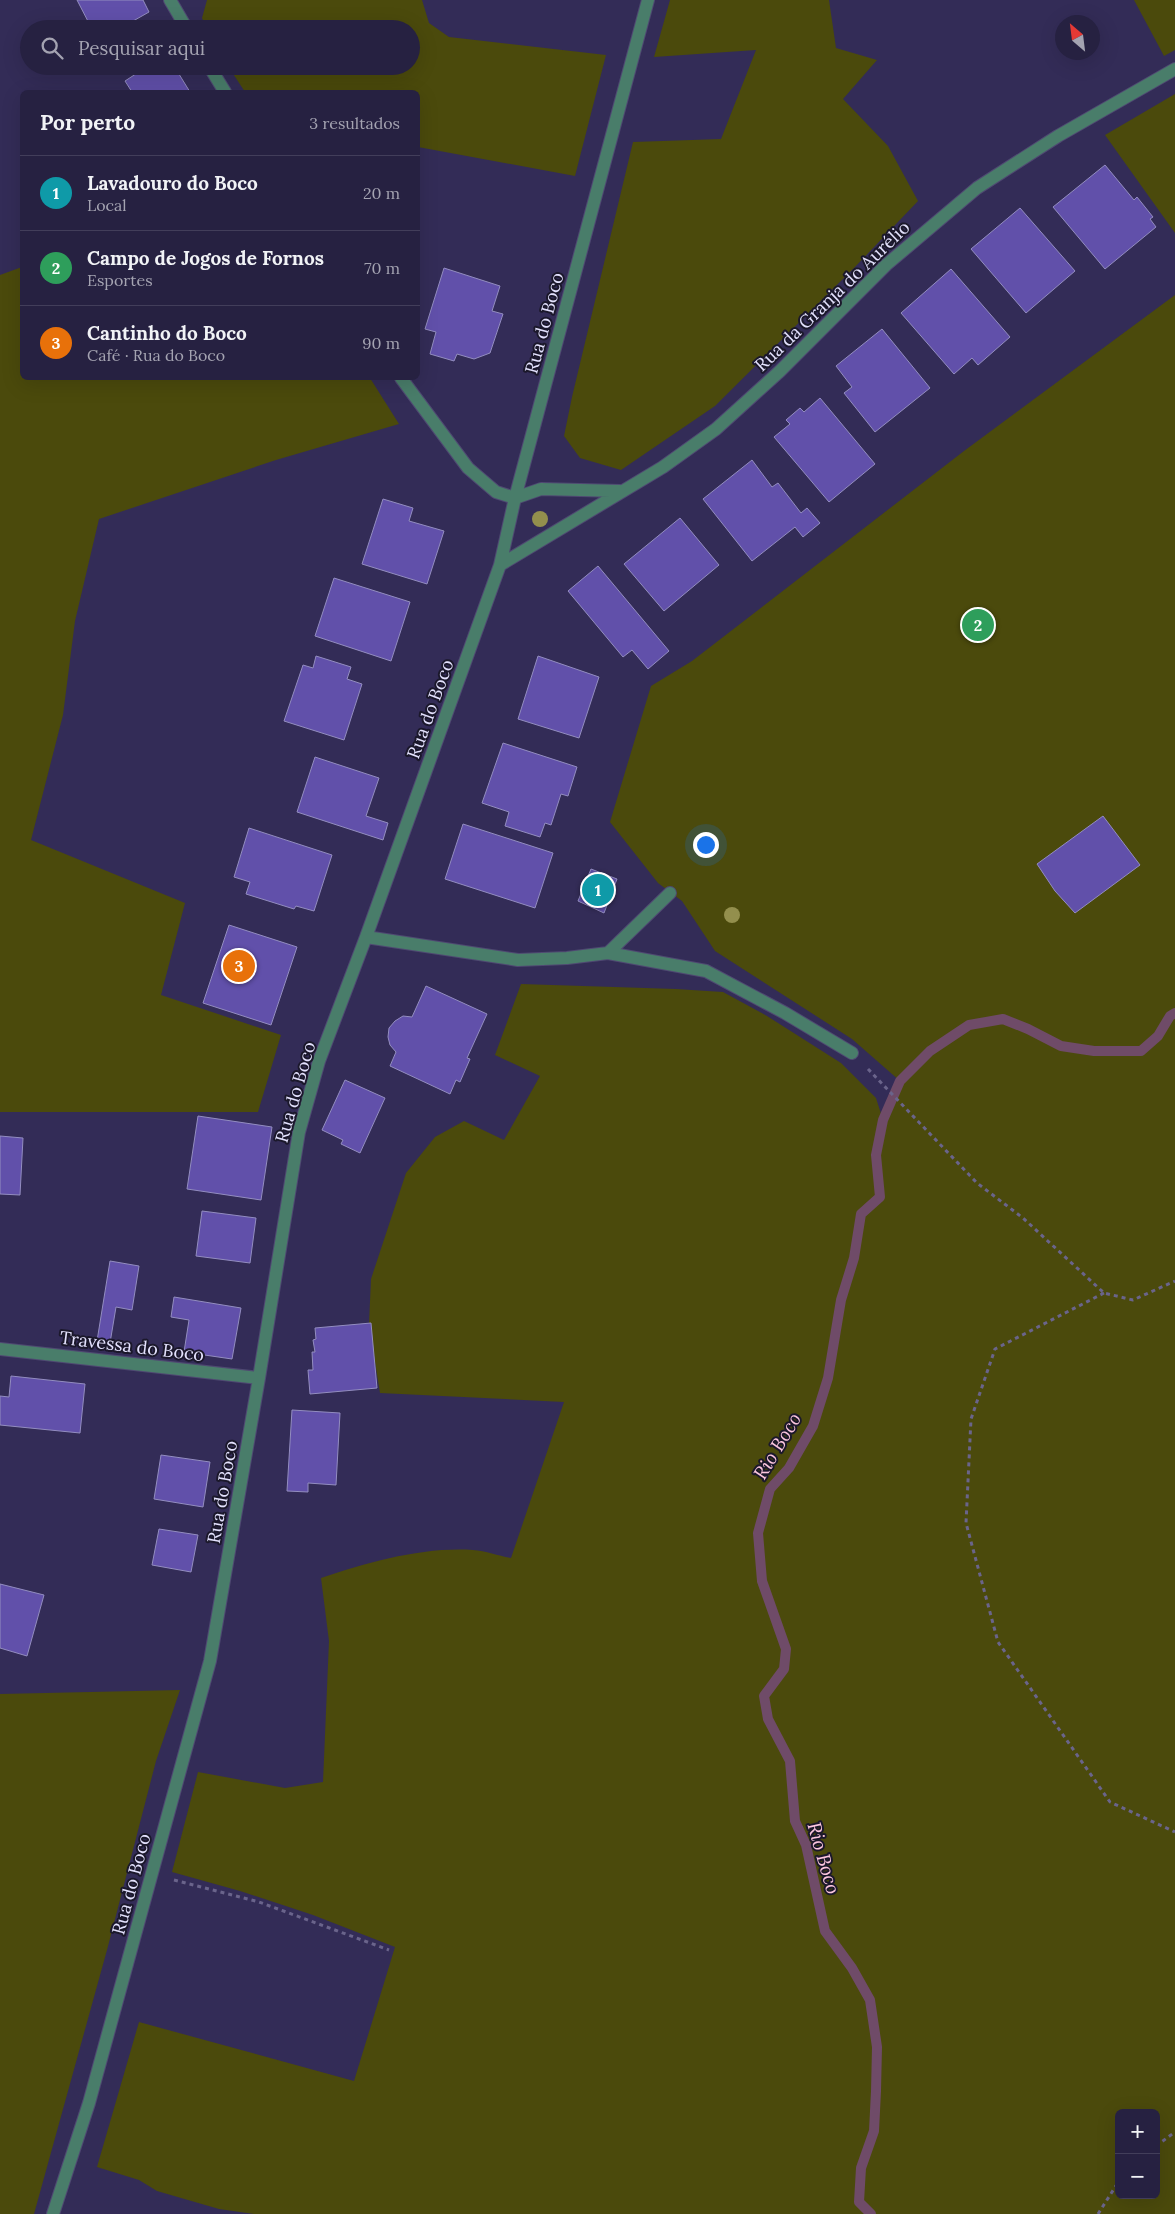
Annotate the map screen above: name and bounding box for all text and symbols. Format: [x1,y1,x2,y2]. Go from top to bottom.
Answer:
north arrow [1055,15,1100,60]
search box [20,20,420,75]
icon: search [38,34,66,62]
text: Pesquisar aqui [78,36,205,60]
text: Por perto [40,109,135,136]
text: 3 resultados [309,113,400,133]
text: Lavadouro do Boco [87,171,258,195]
text: 1 [53,183,59,203]
text: 20 m [363,183,400,203]
text: Local [87,195,127,215]
street label: Rua da Granja do Aurélio [750,216,914,376]
text: Campo de Jogos de Fornos [87,246,324,270]
text: 2 [52,258,60,278]
text: 70 m [364,258,400,278]
text: Esportes [87,270,153,290]
street label: Rua do Boco [519,270,569,376]
text: Cantinho do Boco [87,321,247,345]
text: 3 [52,333,60,353]
text: 90 m [362,333,400,353]
text: Café · Rua do Boco [87,345,225,365]
pin: 2 [962,606,994,644]
street label: Rua do Boco [401,656,459,762]
your location [693,832,719,858]
pin: 1 [582,871,614,909]
pin: 3 [223,947,255,985]
street label: Rua do Boco [270,1039,320,1145]
street label: Travessa do Boco [59,1326,205,1366]
water label: Rio Boco [748,1408,806,1484]
street label: Rua do Boco [202,1439,242,1545]
water label: Rio Boco [802,1819,846,1897]
street label: Rua do Boco [106,1831,156,1937]
map controls [1115,2109,1160,2199]
button: + [1115,2109,1160,2154]
button: − [1115,2154,1160,2199]

